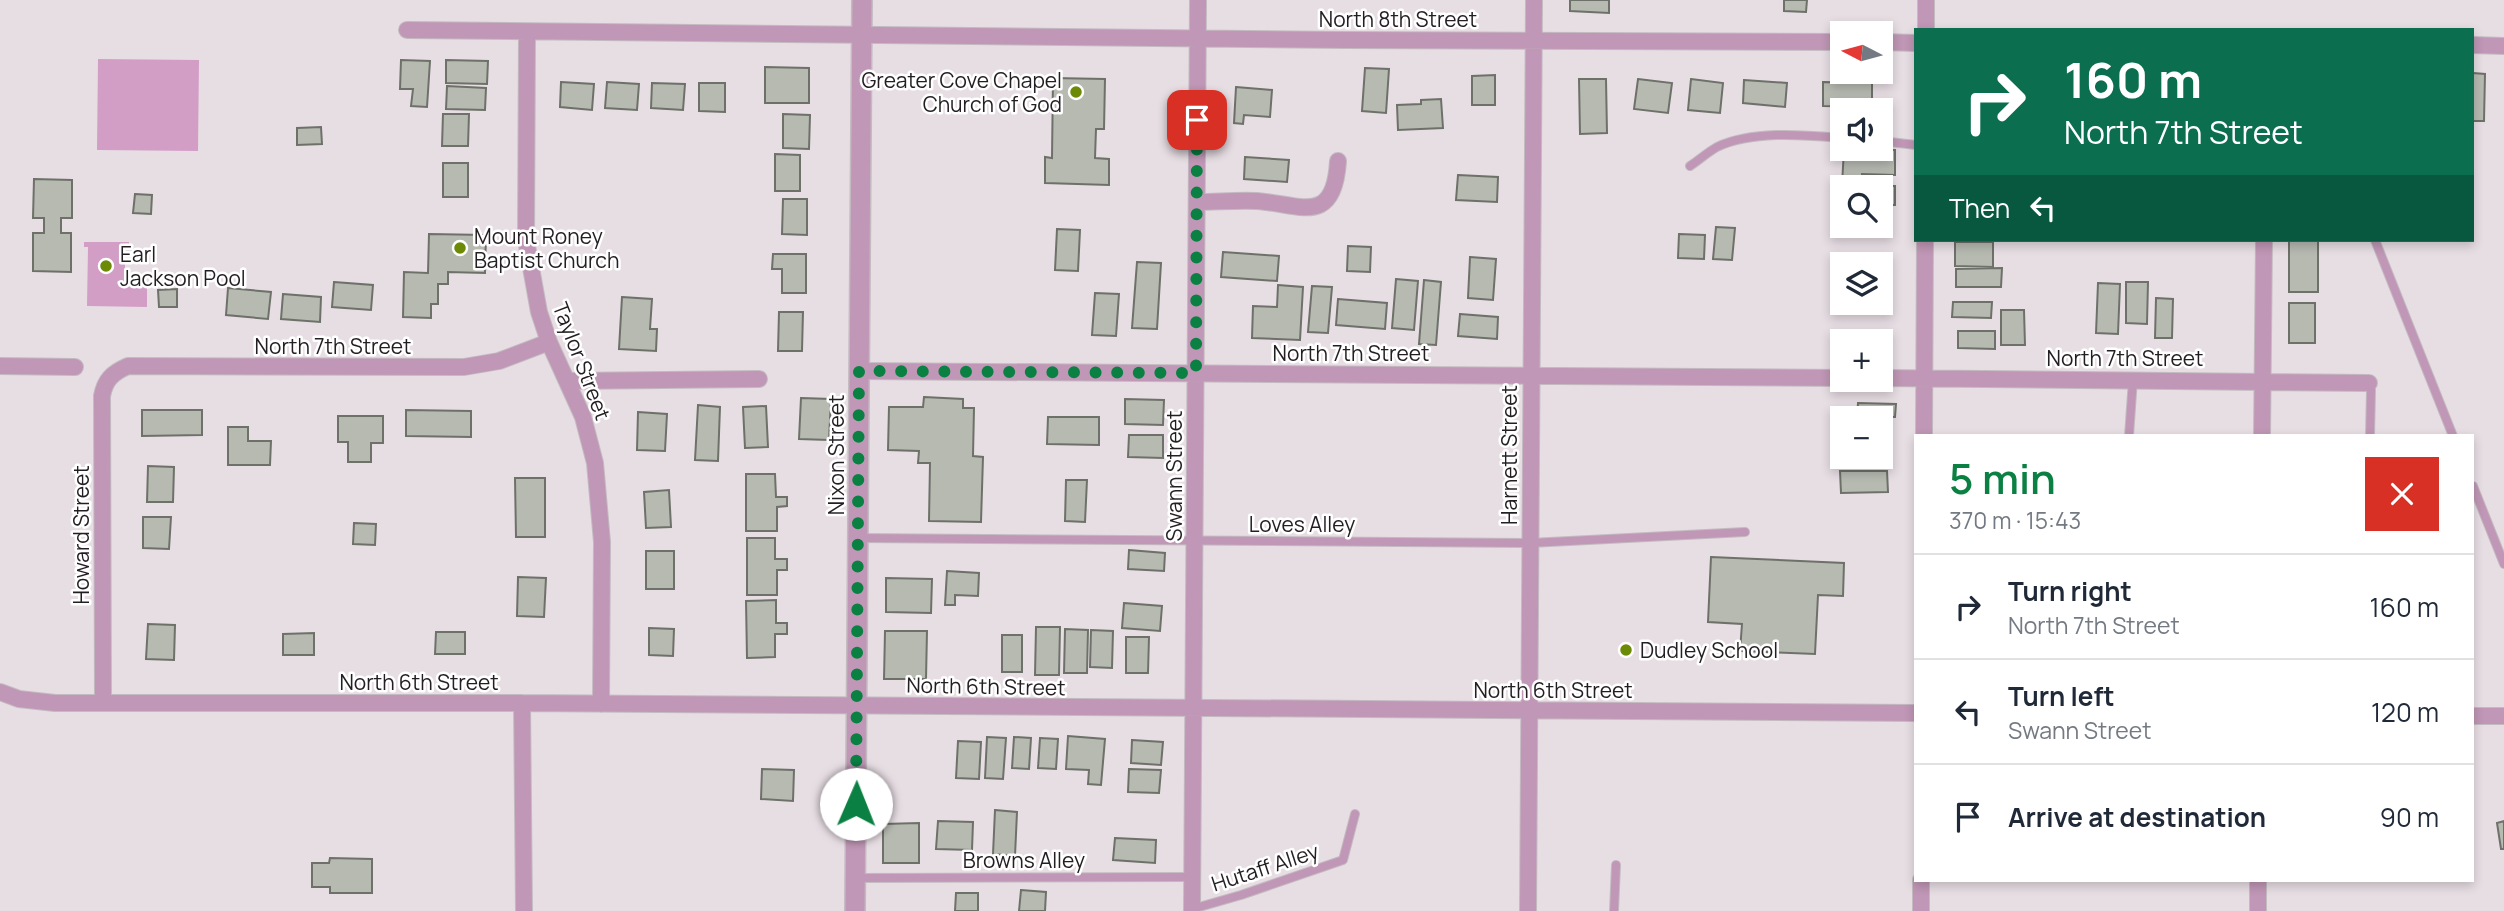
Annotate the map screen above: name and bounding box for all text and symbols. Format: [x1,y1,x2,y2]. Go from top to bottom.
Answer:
street label: North 8th Street [1319,5,1477,33]
north arrow [1830,21,1894,84]
map controls [1830,21,1893,469]
text: 160 m [2064,46,2202,113]
icon: right [1949,56,2040,147]
place label: Greater Cove Chapel Church of God [862,66,1062,118]
marker: Greater Cove Chapel Church of God [1068,84,1084,100]
pin [1167,90,1227,150]
button: sound [1830,98,1893,161]
icon: arrive [1178,101,1216,139]
text: North 7th Street [2064,110,2303,154]
button: search [1830,175,1893,238]
icon: left [2024,189,2062,227]
text: Then [1949,190,2010,226]
place label: Mount Roney Baptist Church [474,222,619,274]
place label: Earl Jackson Pool [120,240,246,292]
marker: Mount Roney Baptist Church [452,240,468,256]
button: layers [1830,252,1893,315]
marker: Earl Jackson Pool [98,258,114,274]
street label: Taylor Street [547,298,617,424]
button: + [1830,329,1893,392]
street label: North 7th Street [255,332,411,360]
street label: North 7th Street [1273,339,1429,367]
street label: North 7th Street [2047,344,2203,372]
street label: Harnett Street [1495,385,1523,525]
street label: Nixon Street [822,395,850,515]
button: − [1830,406,1893,469]
street label: Swann Street [1160,411,1188,541]
text: 5 min [1949,449,2056,507]
button: close [2365,457,2439,531]
street label: Howard Street [67,465,95,605]
text: 370 m · 15:43 [1949,504,2081,536]
street label: Loves Alley [1249,510,1355,538]
text: Turn right [2008,573,2132,609]
icon: right [1949,588,1987,626]
text: 160 m [2370,589,2439,625]
text: North 7th Street [2008,609,2180,641]
place label: Dudley School [1640,636,1778,664]
marker: Dudley School [1618,642,1634,658]
street label: North 6th Street [339,668,499,696]
street label: North 6th Street [906,671,1066,701]
street label: North 6th Street [1473,676,1633,704]
text: Turn left [2008,678,2115,714]
icon: left [1949,693,1987,731]
text: 120 m [2371,694,2439,730]
text: Swann Street [2008,714,2151,746]
position arrow [819,767,893,841]
icon: arrive [1949,798,1987,836]
text: Arrive at destination [2008,799,2266,835]
text: 90 m [2380,799,2439,835]
street label: Hutaff Alley [1208,836,1322,898]
street label: Browns Alley [963,846,1085,874]

